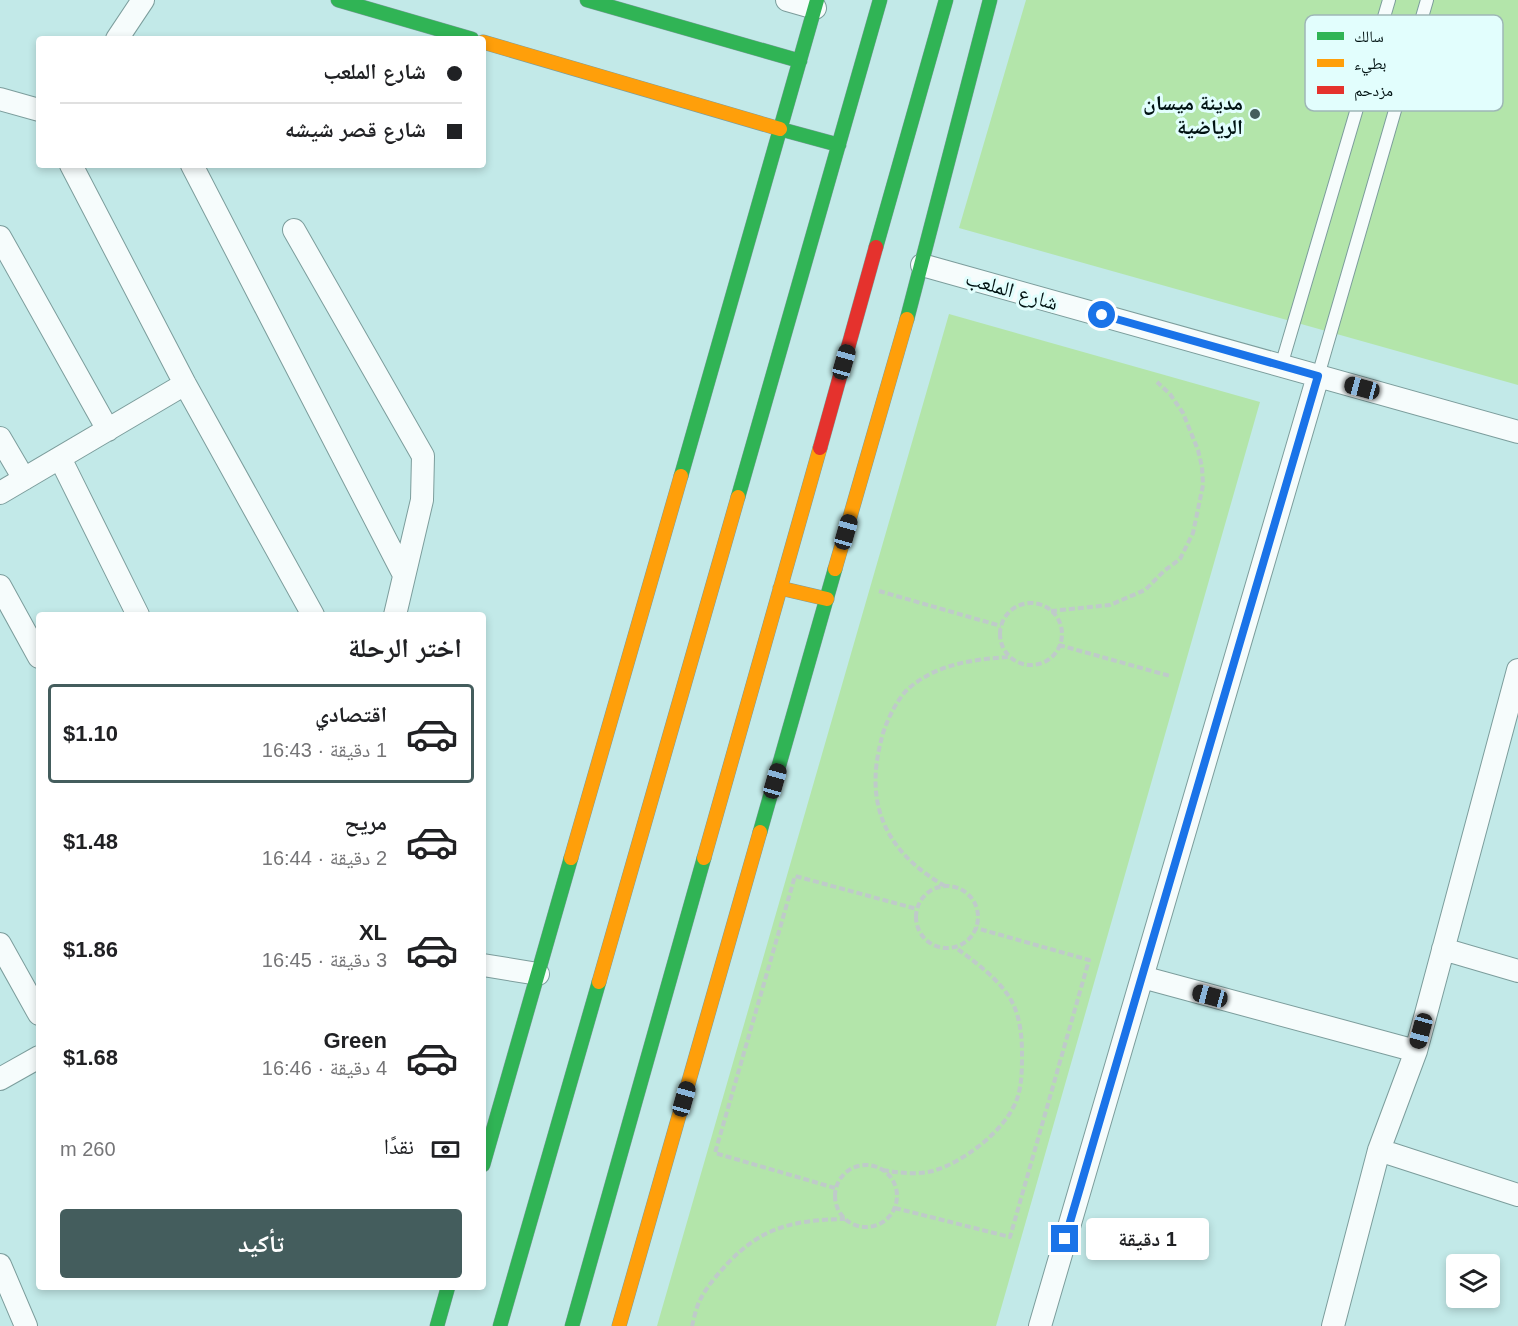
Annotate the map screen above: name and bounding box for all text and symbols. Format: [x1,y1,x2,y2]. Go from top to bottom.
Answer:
legend [1305,15,1503,111]
text: سالك [1354,28,1384,45]
text: بطيء [1354,55,1386,76]
text: شارع الملعب [323,59,426,84]
text: مزدحم [1354,82,1393,101]
place label: مدينة ميسان الرياضية [1143,91,1243,139]
marker: مدينة ميسان الرياضية [1248,107,1262,121]
text: شارع قصر شيشه [285,117,426,142]
street label: شارع الملعب [963,266,1061,316]
route start [1088,301,1115,328]
car [830,342,858,382]
car [1342,375,1382,401]
car [832,512,860,552]
text: اختر الرحلة [348,633,462,663]
text: اقتصادي [315,702,387,727]
icon: car [405,707,459,761]
text: $1.10 [63,721,118,746]
text: 1 دقيقة · 16:43 [262,739,387,761]
car [761,761,789,801]
text: مريح [344,810,387,835]
icon: car [405,815,459,869]
text: $1.48 [63,829,118,854]
text: 2 دقيقة · 16:44 [262,847,387,869]
text: XL [359,920,387,945]
icon: car [405,923,459,977]
text: $1.86 [63,937,118,962]
text: 3 دقيقة · 16:45 [262,949,387,971]
car [1190,983,1230,1009]
car [1408,1011,1434,1051]
text: Green [323,1028,387,1053]
icon: car [405,1031,459,1085]
text: $1.68 [63,1045,118,1070]
text: 4 دقيقة · 16:46 [262,1057,387,1079]
car [670,1079,698,1119]
icon: cash [429,1133,462,1166]
text: نقدًا [384,1134,414,1159]
text: 260 m [60,1138,116,1160]
button: تأكيد [60,1209,462,1278]
callout: 1 دقيقة [1086,1218,1209,1260]
route end [1051,1225,1078,1252]
text: 1 دقيقة [1118,1228,1177,1250]
map controls [1446,1254,1500,1308]
button: layers [1446,1254,1500,1308]

